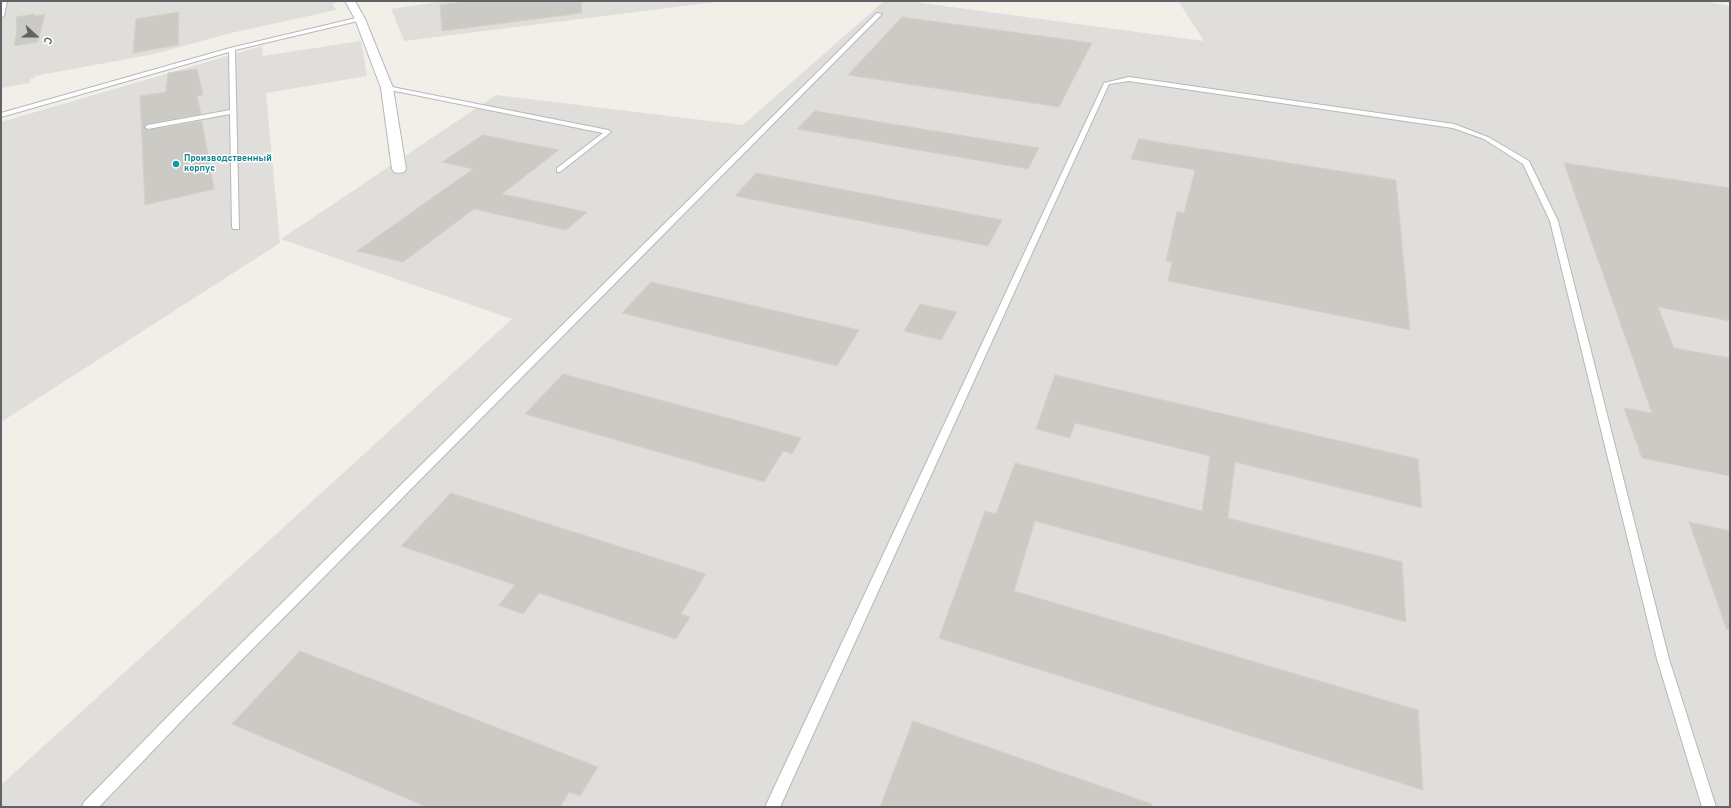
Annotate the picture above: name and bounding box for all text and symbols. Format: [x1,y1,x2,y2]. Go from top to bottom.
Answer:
north arrow [16,16,56,56]
text: С [39,35,55,46]
place label: Производственный корпус [184,154,272,175]
marker: Производственный корпус [171,159,181,169]

